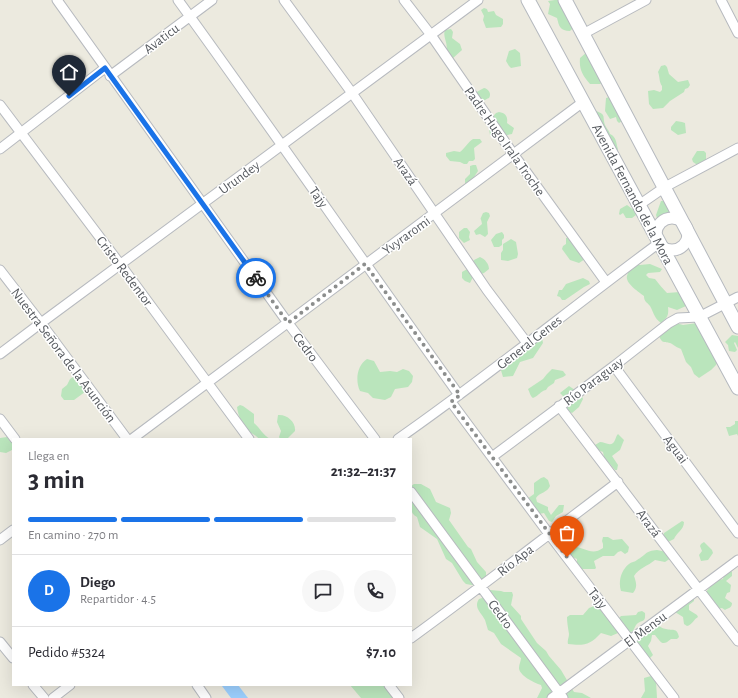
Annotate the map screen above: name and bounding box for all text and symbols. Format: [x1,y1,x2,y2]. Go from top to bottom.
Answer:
street label: Avaticu [141,21,182,57]
pin [52,55,86,96]
icon: home [58,61,80,83]
street label: Padre Hugo Irala Troche [461,84,547,199]
street label: Avenida Fernando de la Mora [589,122,675,268]
street label: Arazá [391,155,420,189]
street label: Urundey [216,158,263,197]
street label: Tajy [306,185,330,211]
street label: Yvyraromi [380,214,433,258]
street label: Cristo Redentor [93,234,155,310]
courier [236,258,276,298]
icon: bike [245,267,267,289]
street label: Nuestra Señora de la Asunción [8,286,118,425]
street label: General Genes [494,313,565,372]
street label: Cedro [290,331,321,365]
street label: Río Paraguay [561,355,626,409]
street label: Aguai [660,433,690,467]
text: Llega en [28,450,70,463]
text: 21:32–21:37 [331,464,396,479]
text: 3 min [28,467,85,493]
street label: Arazá [633,507,663,541]
pin [550,516,584,557]
icon: bag [556,522,578,544]
text: En camino · 270 m [28,529,118,542]
street label: Río Apa [495,542,537,579]
button: chat [302,570,344,612]
button: phone [354,570,396,612]
text: Diego [80,575,116,590]
text: D [44,583,54,598]
street label: Tajy [585,586,610,612]
text: Repartidor · 4.5 [80,593,156,606]
street label: Cedro [485,597,515,632]
street label: El Mensu [622,609,669,650]
text: Pedido #5324 [28,645,105,660]
text: $7.10 [366,645,396,660]

